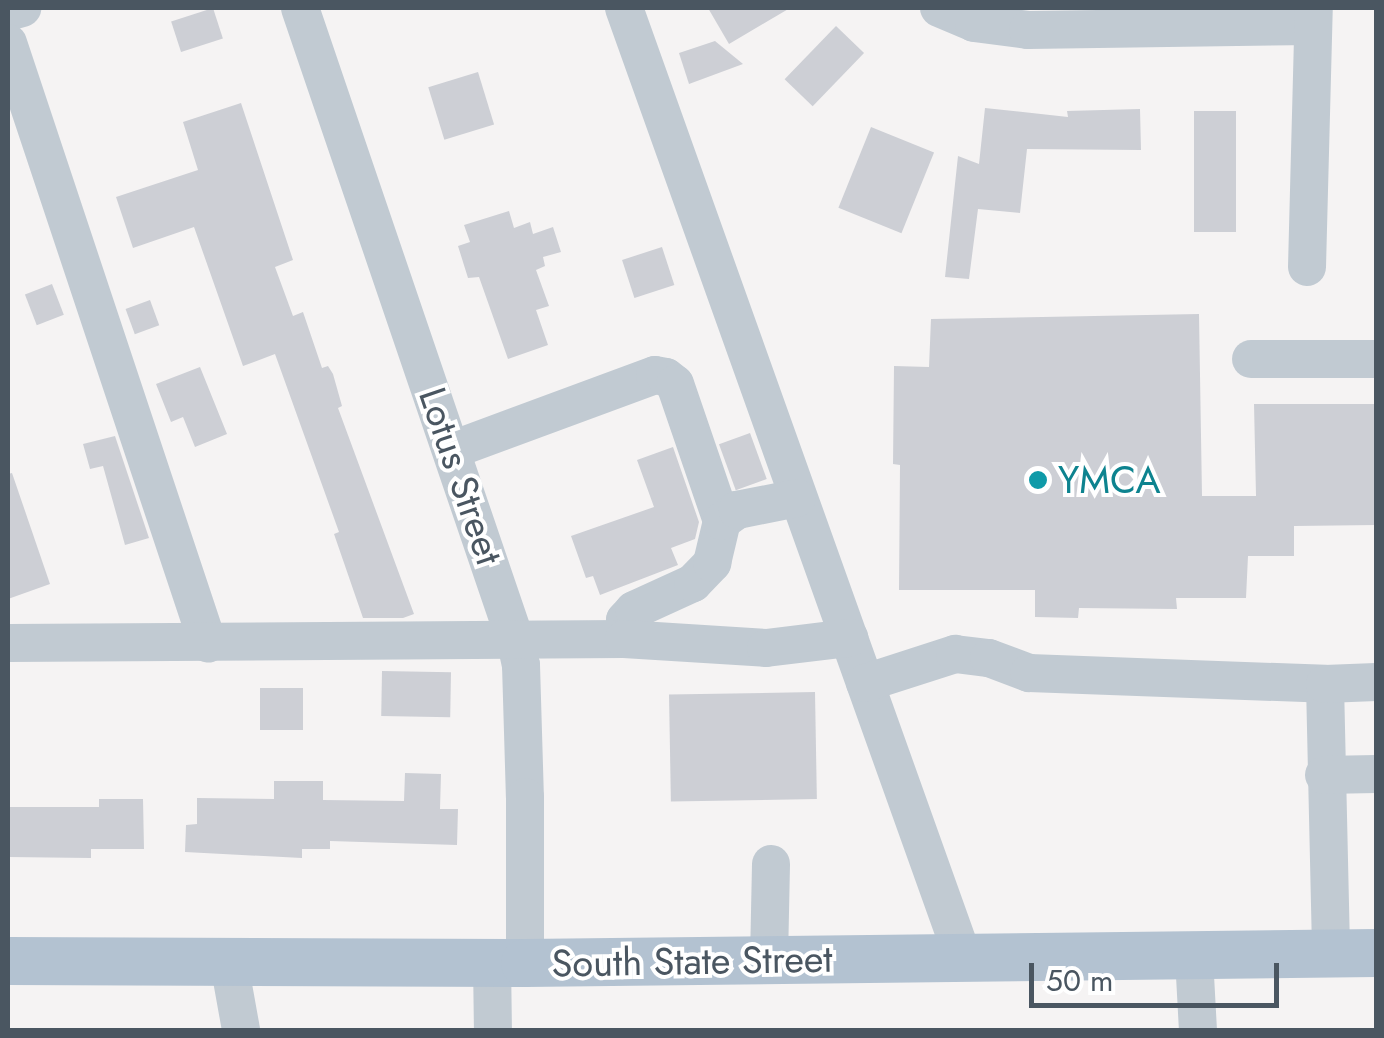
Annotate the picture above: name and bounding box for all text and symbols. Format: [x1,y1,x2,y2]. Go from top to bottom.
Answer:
street label: Lotus Street [409,381,513,571]
place label: YMCA [1058,457,1161,503]
marker: YMCA [1027,469,1049,491]
street label: South State Street [551,936,833,986]
scale bar [1034,943,1284,1005]
text: 50 m [1046,959,1113,1002]

